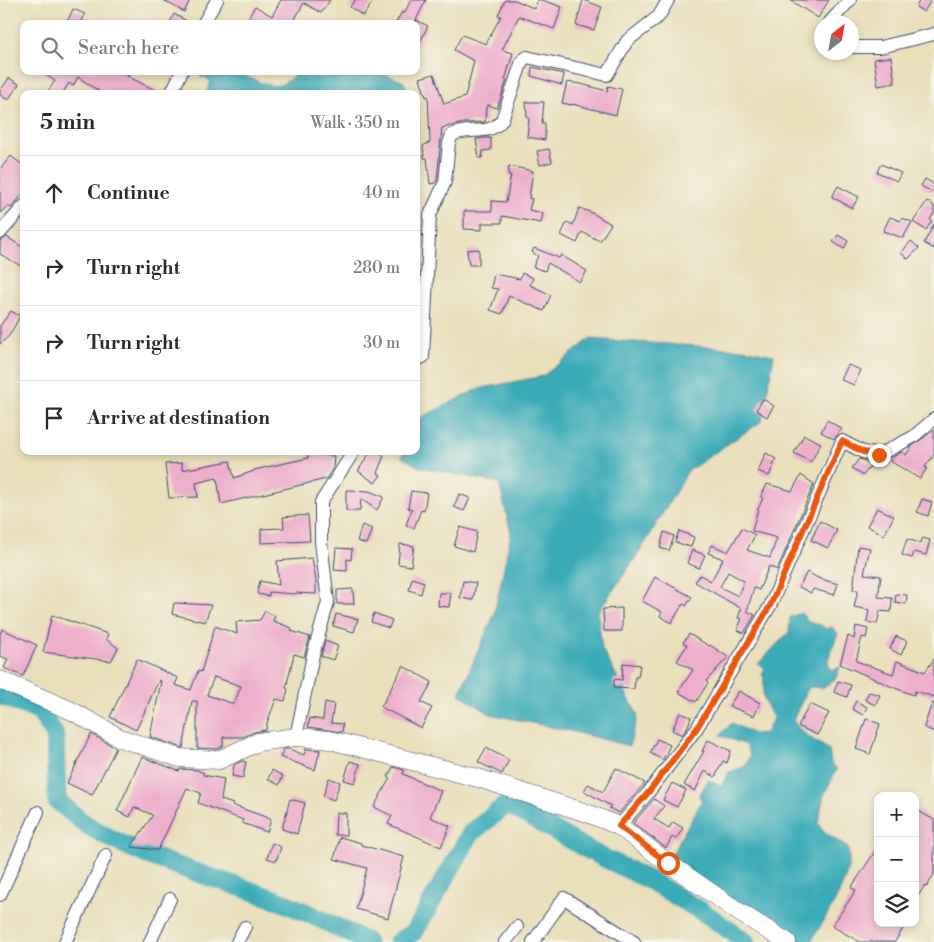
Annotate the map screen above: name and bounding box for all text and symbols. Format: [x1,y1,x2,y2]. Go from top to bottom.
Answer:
north arrow [814,15,859,60]
search box [20,20,420,75]
icon: search [38,34,66,62]
text: Search here [78,36,179,60]
text: 5 min [40,110,95,136]
text: Walk · 350 m [311,113,400,133]
icon: ahead [40,179,68,207]
text: Continue [87,181,170,205]
text: 40 m [363,183,400,203]
icon: right [40,254,68,282]
text: Turn right [87,256,180,280]
text: 280 m [353,258,400,278]
icon: right [40,329,68,357]
text: Turn right [87,331,180,355]
text: 30 m [363,333,400,353]
icon: arrive [40,404,68,432]
text: Arrive at destination [87,406,270,430]
route end [868,444,891,467]
map controls [874,792,919,927]
button: + [874,792,919,837]
button: − [874,837,919,882]
route start [657,852,680,875]
button: layers [874,882,919,927]

